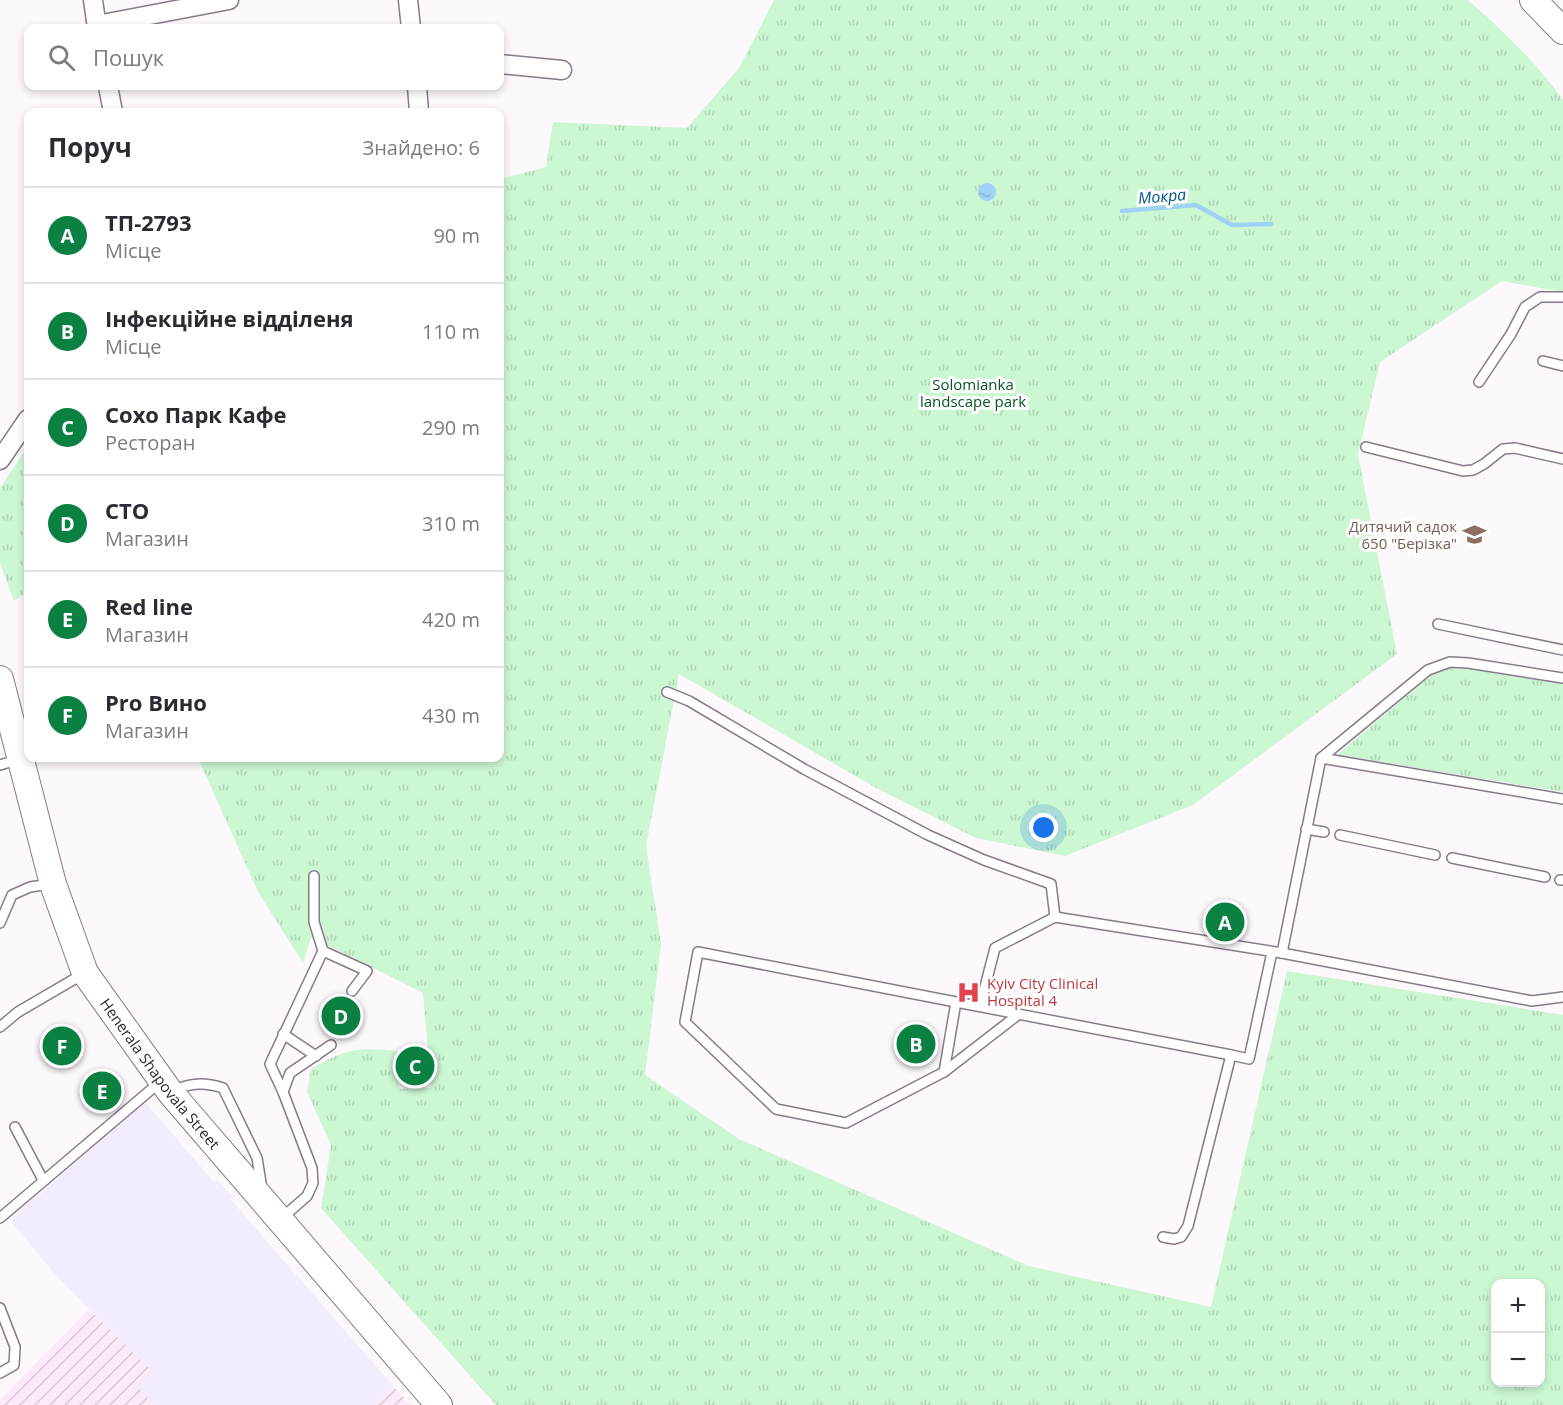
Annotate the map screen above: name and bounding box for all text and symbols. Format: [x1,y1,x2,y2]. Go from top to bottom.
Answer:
search box [24,24,504,90]
icon: search [45,41,78,74]
text: Пошук [93,42,164,72]
text: Поруч [48,129,132,165]
text: Знайдено: 6 [363,134,480,161]
water label: Мокра [1137,183,1187,209]
text: ТП-2793 [105,207,192,237]
text: A [61,222,74,249]
text: 90 m [433,222,480,249]
text: Місце [105,237,161,264]
text: Інфекційне відділеня [105,303,354,333]
text: B [61,318,74,345]
text: 110 m [422,318,480,345]
text: Місце [105,333,161,360]
park label: Solomianka landscape park [920,374,1026,411]
text: Сохо Парк Кафе [105,399,287,429]
text: C [61,414,74,441]
text: 290 m [422,414,480,441]
text: Ресторан [105,429,195,456]
text: СТО [105,495,149,525]
text: D [60,510,75,537]
text: 310 m [422,510,480,537]
place label: Дитячий садок 650 "Берізка" [1349,516,1457,553]
school or university icon: Дитячий садок 650 "Берізка" [1462,522,1488,548]
text: Магазин [105,525,189,552]
text: Red line [105,591,193,621]
text: E [62,606,73,633]
text: 420 m [422,606,480,633]
text: Магазин [105,621,189,648]
text: Pro Вино [105,687,207,717]
text: F [62,702,73,729]
text: 430 m [422,702,480,729]
text: Магазин [105,717,189,744]
your location [1029,813,1058,842]
pin: A [1206,900,1244,944]
place label: Kyiv City Clinical Hospital 4 [987,973,1098,1010]
hospital icon: Kyiv City Clinical Hospital 4 [956,979,982,1005]
street label: Henerala Shapovala Street [96,994,225,1153]
pin: D [322,994,360,1038]
pin: B [896,1022,936,1066]
pin: F [42,1024,82,1068]
pin: C [396,1044,434,1088]
pin: E [82,1068,122,1114]
map controls [1491,1279,1545,1387]
button: + [1491,1279,1545,1333]
button: − [1491,1333,1545,1387]

